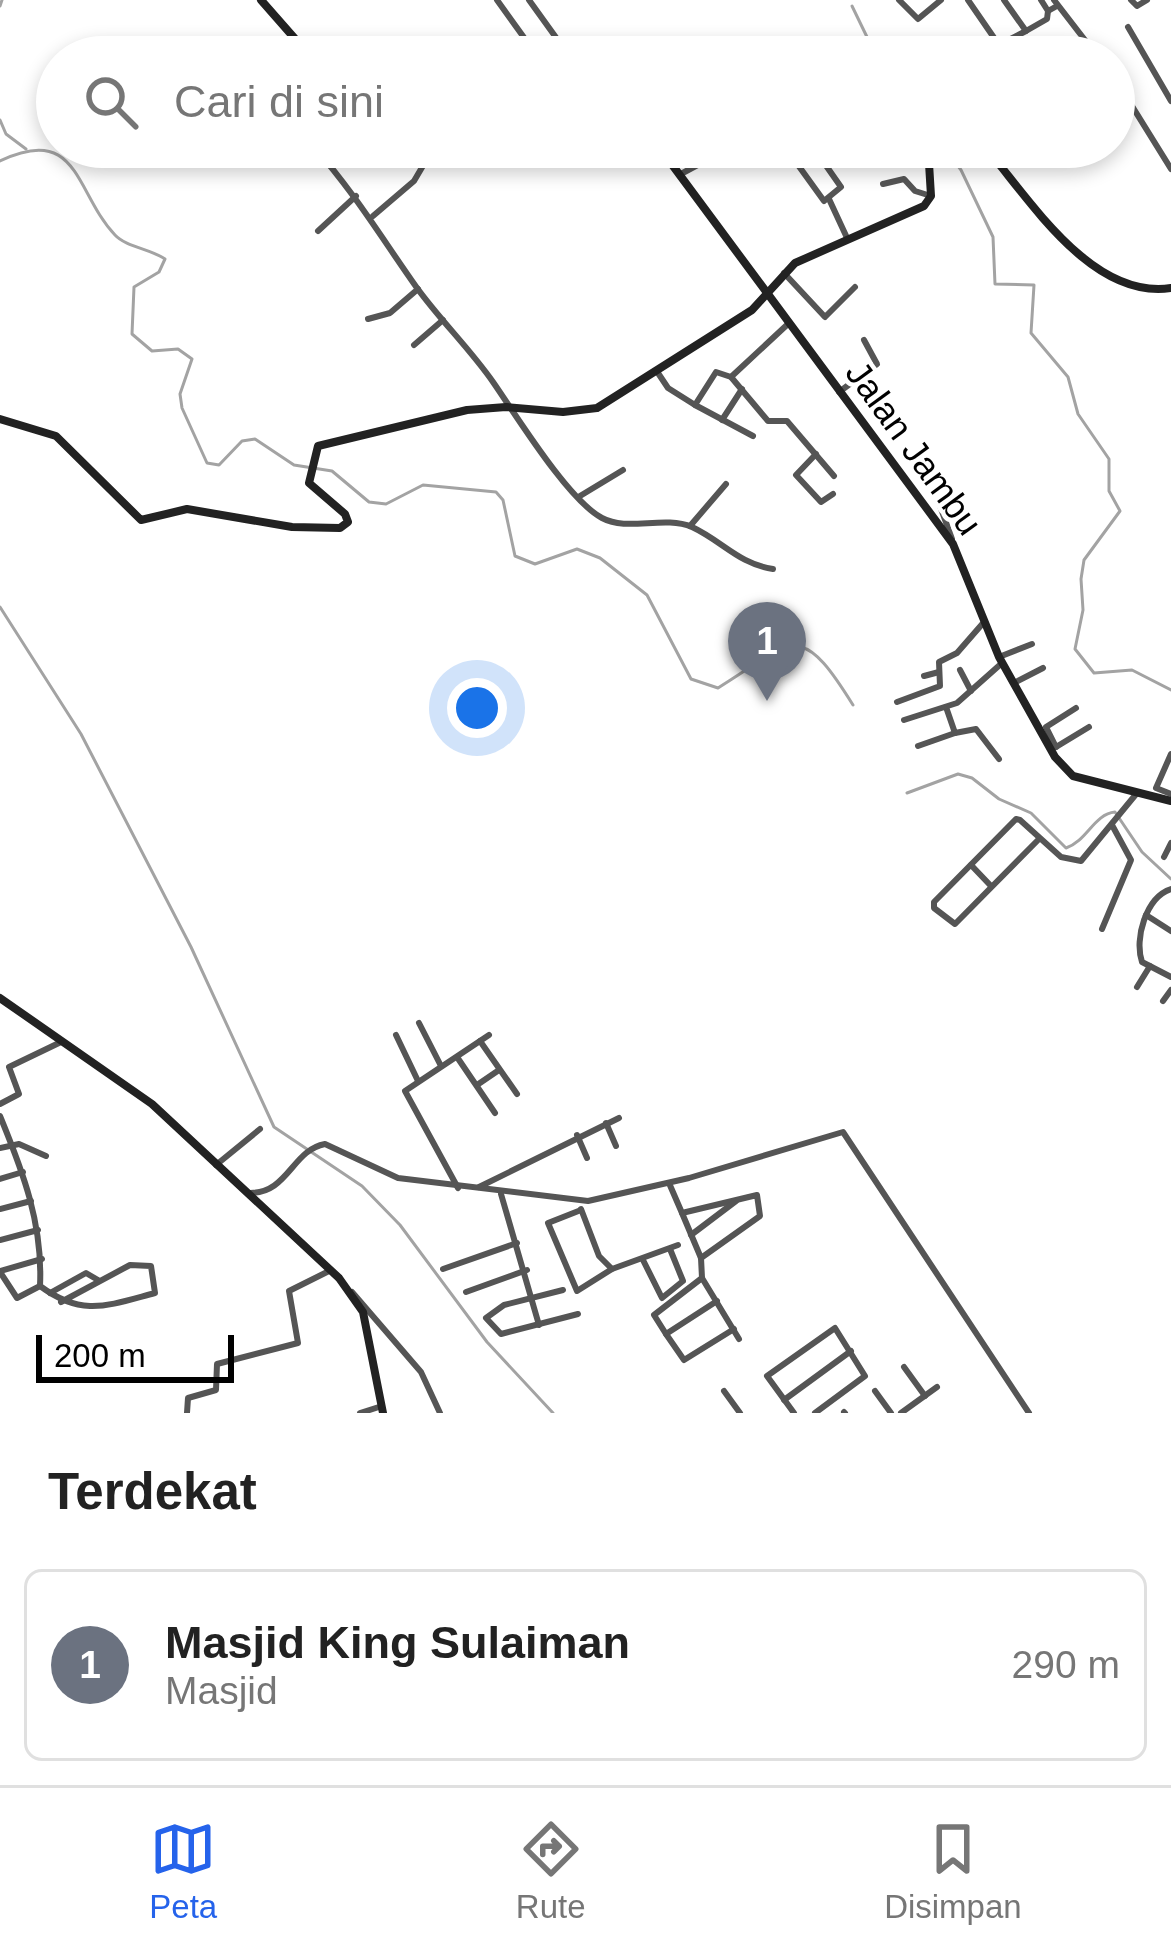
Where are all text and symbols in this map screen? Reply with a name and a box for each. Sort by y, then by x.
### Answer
search box [36,36,1135,168]
icon: search [78,69,144,135]
text: Cari di sini [174,76,384,127]
street label: Jalan Jambu [837,353,991,543]
pin: 1 [728,602,806,701]
your location [447,678,507,738]
scale bar [36,1329,234,1382]
text: 200 m [54,1337,146,1374]
text: Terdekat [48,1463,257,1520]
text: Masjid King Sulaiman [165,1617,630,1668]
text: 1 [79,1643,101,1686]
text: 290 m [1012,1643,1120,1686]
text: Masjid [165,1669,278,1712]
tab: Peta [149,1816,217,1926]
tab: Rute [516,1816,586,1926]
tab: Disimpan [884,1816,1022,1926]

